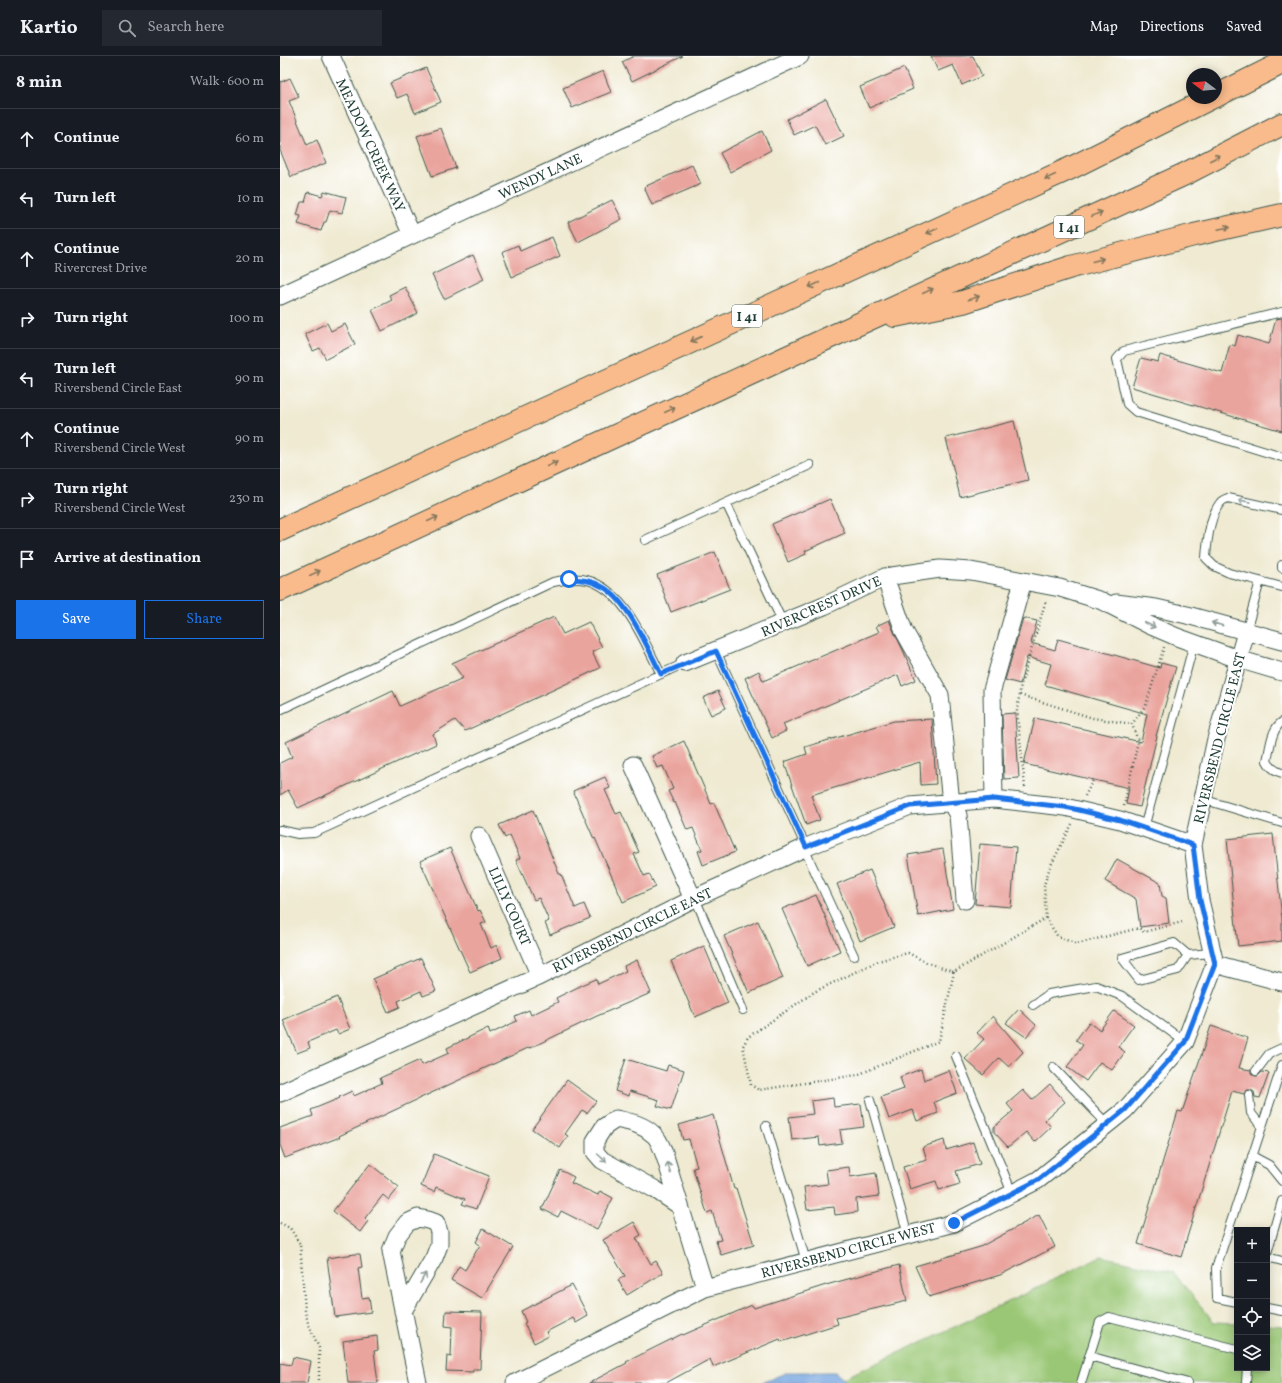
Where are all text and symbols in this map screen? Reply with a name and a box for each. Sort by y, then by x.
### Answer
search box [102,10,382,46]
text: Kartio [20,15,78,41]
icon: search [116,17,138,39]
text: Search here [148,17,224,38]
text: Map [1090,18,1118,37]
text: Directions [1140,18,1204,37]
text: Saved [1226,18,1262,37]
north arrow [1186,68,1222,104]
text: 8 min [16,71,62,94]
text: Walk · 600 m [190,73,264,91]
street label: MEADOW CREEK WAY [330,76,409,216]
icon: ahead [16,128,38,150]
text: Continue [54,128,119,149]
text: 60 m [236,130,264,148]
street label: WENDY LANE [496,150,586,205]
one-way arrow [1208,154,1220,162]
one-way arrow [1045,174,1057,181]
icon: left [16,188,38,210]
text: Turn left [54,188,116,209]
text: 10 m [237,190,264,208]
one-way arrow [1091,210,1103,217]
road number: I 41 [1054,216,1084,238]
one-way arrow [1218,223,1231,231]
one-way arrow [927,228,939,235]
text: Continue [54,239,119,260]
icon: ahead [16,248,38,270]
text: 20 m [235,250,264,268]
one-way arrow [1092,255,1105,263]
text: Rivercrest Drive [54,260,147,278]
one-way arrow [808,282,820,289]
one-way arrow [922,287,934,294]
one-way arrow [968,294,981,301]
road number: I 41 [732,305,762,327]
icon: right [16,308,38,330]
text: Turn right [54,308,128,329]
text: 100 m [229,310,264,328]
one-way arrow [690,336,702,343]
text: Turn left [54,359,116,380]
icon: left [16,368,38,390]
text: 90 m [235,370,264,388]
text: Riversbend Circle East [54,380,182,398]
one-way arrow [663,406,675,413]
text: Continue [54,419,119,440]
icon: ahead [16,428,38,450]
text: 90 m [235,430,264,448]
text: Riversbend Circle West [54,440,186,458]
one-way arrow [545,460,557,467]
text: Turn right [54,479,128,500]
icon: right [16,488,38,510]
text: 230 m [229,490,264,508]
one-way arrow [1238,496,1251,504]
text: Riversbend Circle West [54,500,186,518]
one-way arrow [427,515,439,522]
icon: arrive [16,548,38,570]
text: Arrive at destination [54,548,201,569]
one-way arrow [309,569,321,576]
route start [560,570,578,588]
street label: RIVERCREST DRIVE [758,572,885,642]
button: Save [16,600,136,639]
button: Share [144,600,264,639]
one-way arrow [1211,620,1224,627]
one-way arrow [1143,622,1155,629]
street label: RIVERSBEND CIRCLE EAST [1190,651,1251,826]
street label: LILLY COURT [483,864,534,949]
street label: RIVERSBEND CIRCLE EAST [550,884,716,978]
one-way arrow [596,1154,607,1163]
one-way arrow [664,1163,672,1175]
route end [945,1214,963,1232]
street label: RIVERSBEND CIRCLE WEST [759,1219,938,1284]
map controls [1234,1227,1270,1371]
button: + [1234,1227,1270,1263]
button: − [1234,1263,1270,1299]
one-way arrow [419,1272,427,1284]
button: locate [1234,1299,1270,1335]
button: layers [1234,1335,1270,1371]

